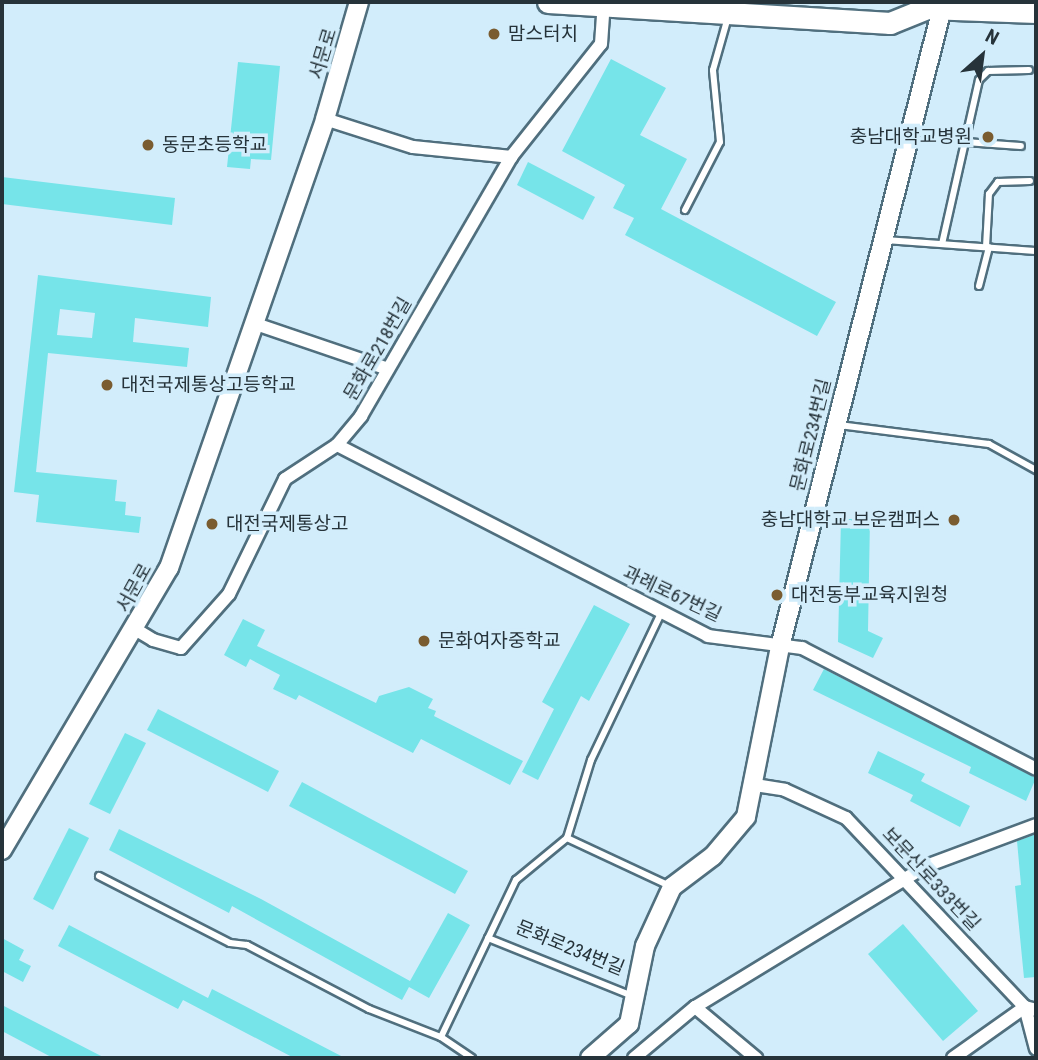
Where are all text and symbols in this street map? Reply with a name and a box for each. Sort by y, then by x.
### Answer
north arrow [947,21,1017,91]
place label: 맘스터치 [508,23,578,45]
text: N [982,24,1003,50]
street label: 서문로 [304,26,342,82]
marker: 맘스터치 [486,26,502,42]
place label: 충남대학교병원 [850,126,972,148]
marker: 충남대학교병원 [978,127,998,147]
place label: 동문초등학교 [162,134,267,156]
marker: 동문초등학교 [140,137,156,153]
street label: 문화로218번길 [339,293,417,405]
place label: 대전국제통상고등학교 [121,374,296,396]
street label: 문화로234번길 [786,376,836,494]
marker: 대전국제통상고등학교 [99,377,115,393]
place label: 충남대학교 보운캠퍼스 [761,509,940,531]
marker: 충남대학교 보운캠퍼스 [946,512,962,528]
place label: 대전국제통상고 [226,513,348,535]
marker: 대전국제통상고 [204,516,220,532]
street label: 서문로 [111,560,157,616]
street label: 과례로67번길 [619,561,725,627]
place label: 대전동부교육지원청 [791,584,948,606]
marker: 대전동부교육지원청 [769,587,785,603]
place label: 문화여자중학교 [438,630,560,652]
marker: 문화여자중학교 [416,633,432,649]
street label: 보문산로333번길 [877,823,985,935]
street label: 문화로234번길 [512,916,628,980]

